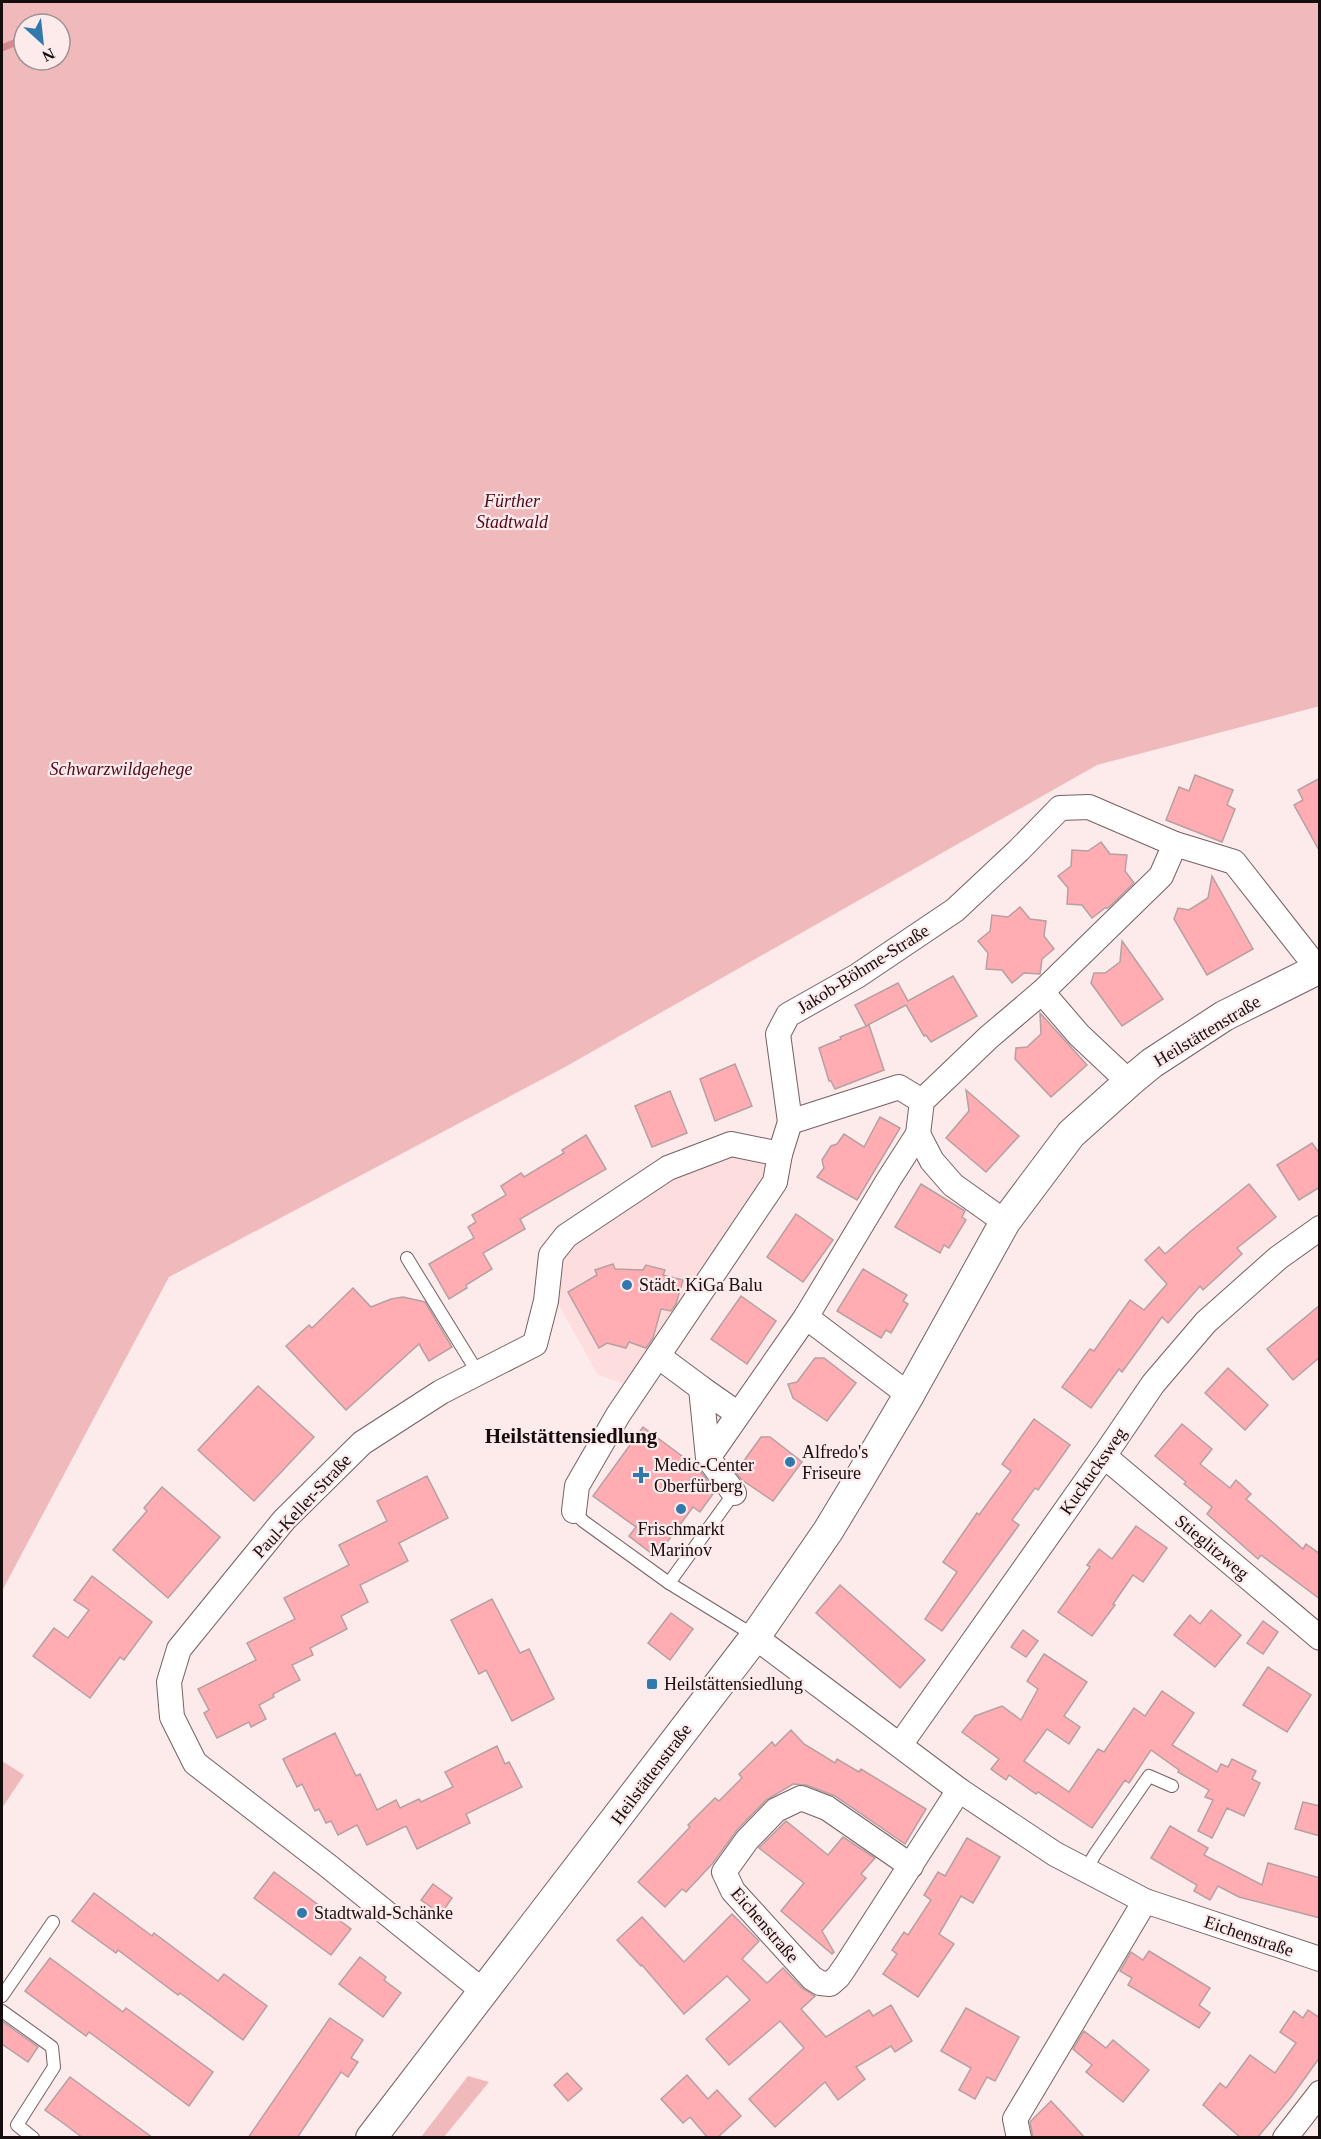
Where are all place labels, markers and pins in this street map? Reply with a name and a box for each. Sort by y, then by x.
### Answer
place label: Städt. KiGa Balu [639,1275,763,1295]
marker: Städt. KiGa Balu [620,1278,634,1292]
place label: Alfredo's Friseure [802,1442,868,1483]
place label: Medic-Center Oberfürberg [654,1455,754,1496]
marker: Alfredo's Friseure [783,1455,797,1469]
marker: Medic-Center Oberfürberg [632,1466,650,1484]
marker: Frischmarkt Marinov [674,1502,688,1516]
place label: Frischmarkt Marinov [638,1519,725,1560]
place label: Heilstättensiedlung [664,1674,803,1694]
marker: Heilstättensiedlung [645,1677,659,1691]
place label: Stadtwald-Schänke [314,1903,453,1923]
marker: Stadtwald-Schänke [295,1906,309,1920]

